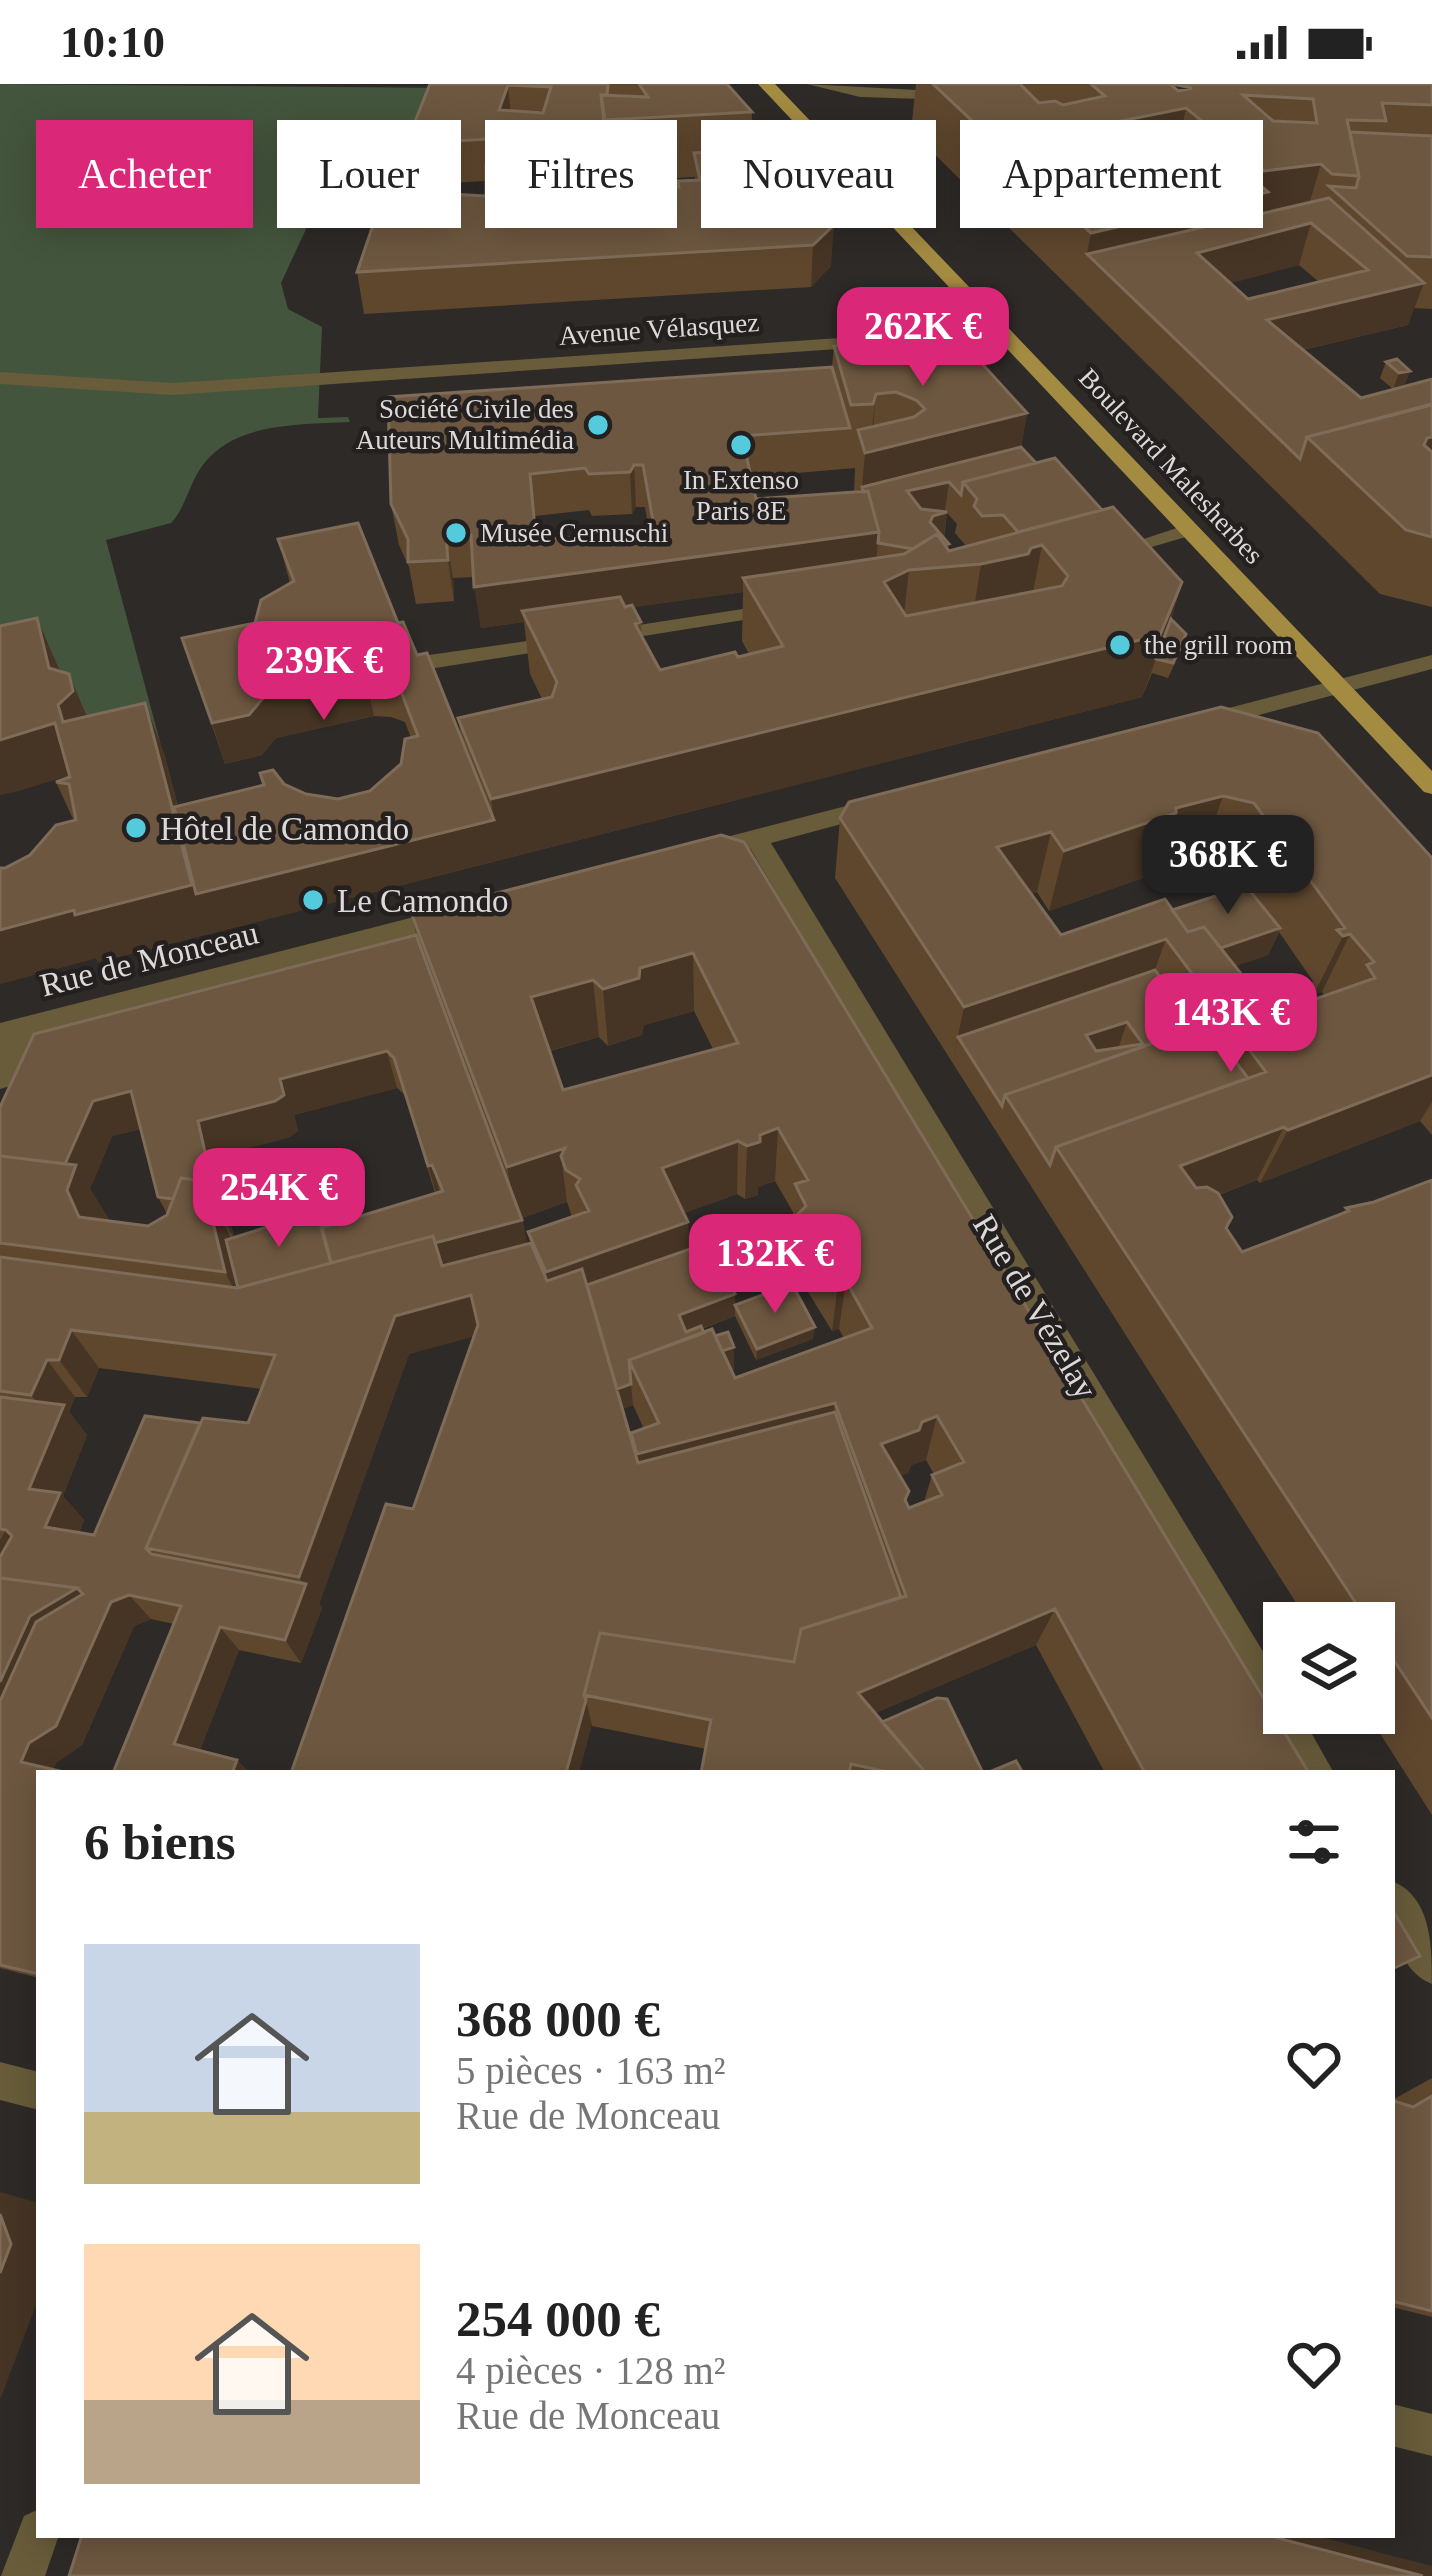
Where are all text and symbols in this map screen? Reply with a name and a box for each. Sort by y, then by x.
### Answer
text: 10:10 [60,17,165,67]
chip: Acheter [36,120,253,228]
chip: Louer [277,120,461,228]
chip: Filtres [485,120,677,228]
chip: Nouveau [701,120,936,228]
chip: Appartement [960,120,1263,228]
pin: 262K € [825,287,1021,389]
text: 262K € [864,304,982,347]
street label: Avenue Vélasquez [558,307,760,351]
street label: Boulevard Malesherbes [1073,362,1269,570]
place label: Société Civile des Auteurs Multimédia [356,394,574,455]
marker: Société Civile des Auteurs Multimédia [585,412,611,438]
marker: In Extenso Paris 8E [728,432,754,458]
place label: In Extenso Paris 8E [683,465,799,526]
place label: Musée Cernuschi [480,518,668,548]
marker: Musée Cernuschi [443,520,469,546]
pin: 239K € [226,621,422,723]
place label: the grill room [1144,630,1292,660]
marker: the grill room [1107,632,1133,658]
text: 239K € [265,638,383,681]
place label: Hôtel de Camondo [160,811,409,847]
marker: Hôtel de Camondo [123,815,149,841]
pin: 368K € [1130,815,1326,917]
text: 368K € [1169,832,1287,875]
place label: Le Camondo [337,883,508,919]
marker: Le Camondo [300,887,326,913]
street label: Rue de Monceau [36,914,262,1003]
pin: 143K € [1133,973,1329,1075]
text: 143K € [1172,990,1290,1033]
pin: 254K € [181,1148,377,1250]
text: 254K € [220,1165,338,1208]
street label: Rue de Vézelay [966,1208,1104,1405]
pin: 132K € [677,1214,873,1316]
text: 132K € [716,1231,834,1274]
map controls [1263,1602,1395,1734]
button: layers [1263,1602,1395,1734]
icon: filters [1281,1809,1347,1875]
text: 6 biens [84,1814,236,1870]
text: 368 000 € [456,1991,660,2047]
icon: home [180,1992,324,2136]
icon: heart [1281,2031,1347,2097]
text: 5 pièces · 163 m² [456,2049,725,2092]
text: Rue de Monceau [456,2094,720,2137]
text: 254 000 € [456,2291,660,2347]
icon: home [180,2292,324,2436]
icon: heart [1281,2331,1347,2397]
text: 4 pièces · 128 m² [456,2349,725,2392]
text: Rue de Monceau [456,2394,720,2437]

